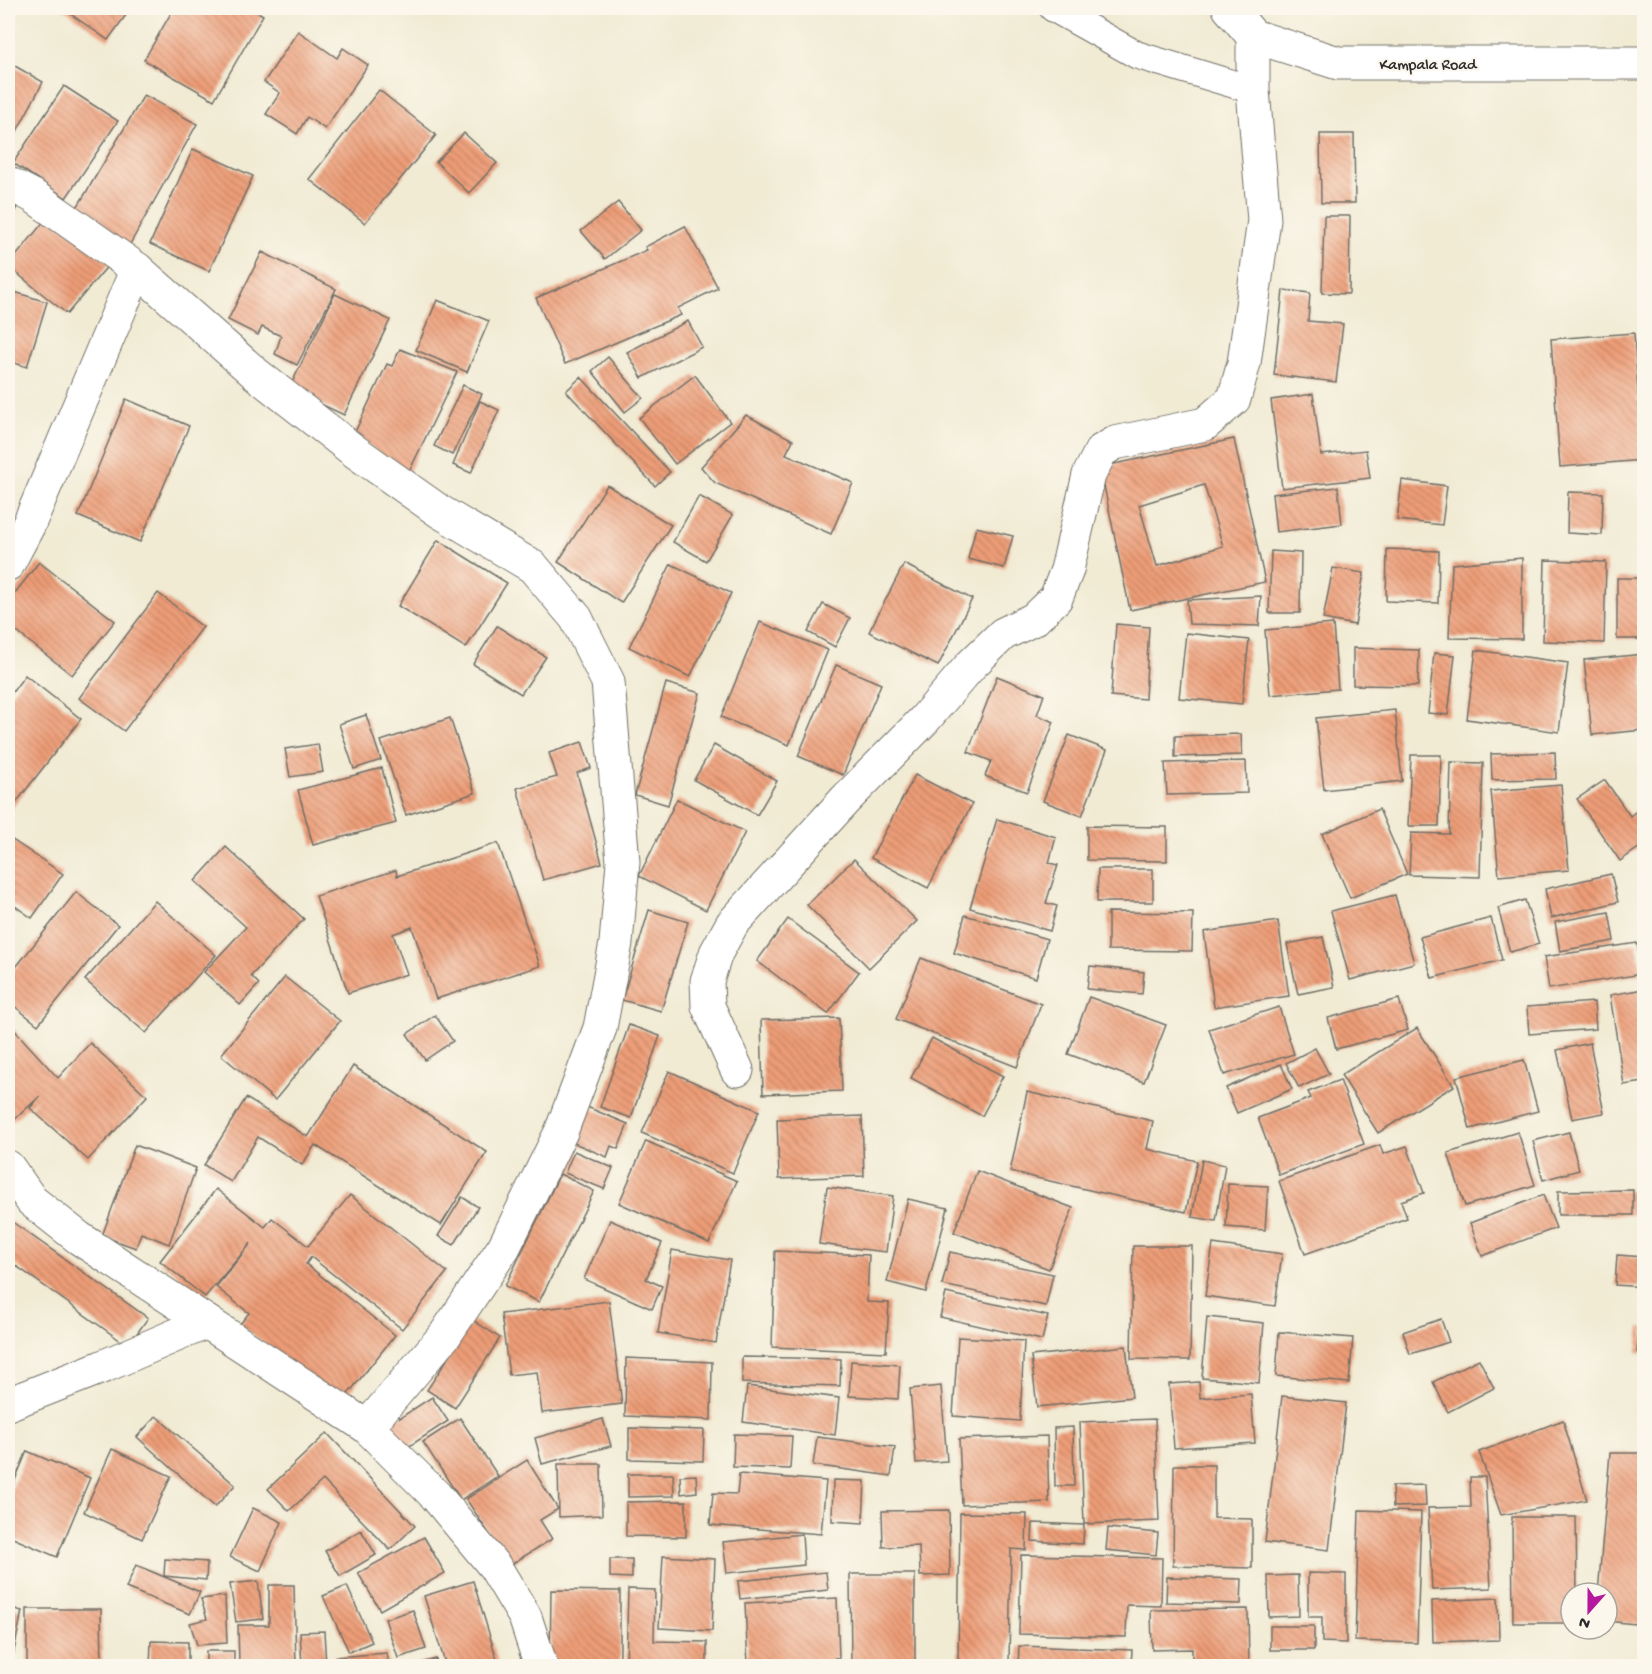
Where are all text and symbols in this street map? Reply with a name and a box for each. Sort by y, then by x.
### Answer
street label: Kampala Road [1380,57,1478,76]
north arrow [1559,1581,1619,1641]
text: N [1576,1611,1593,1632]

